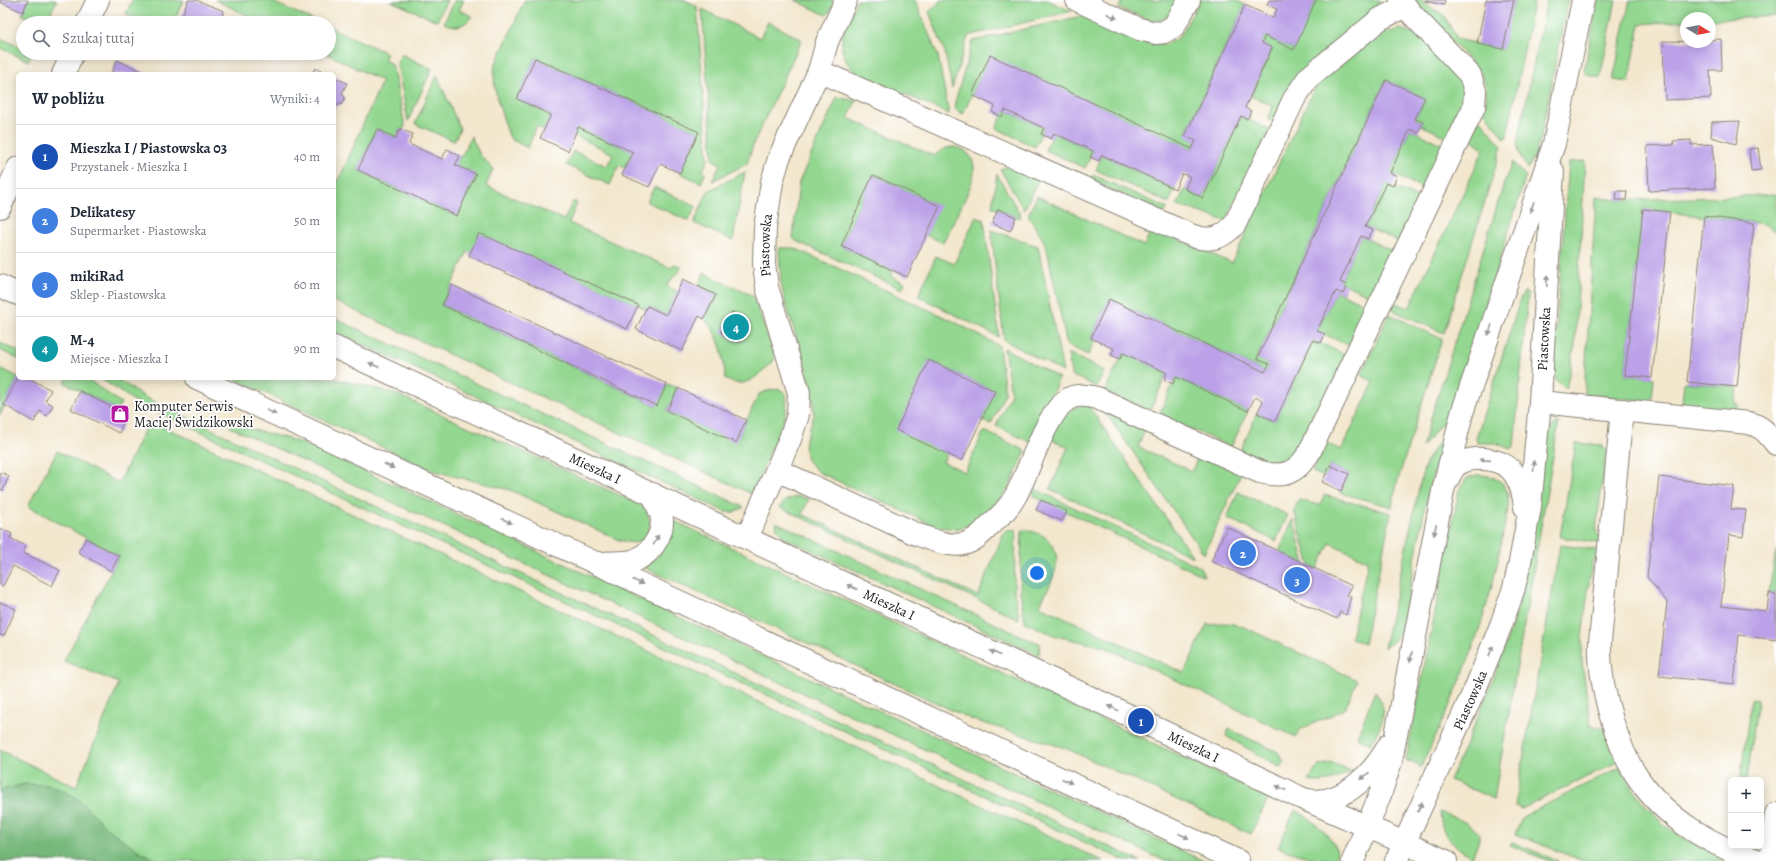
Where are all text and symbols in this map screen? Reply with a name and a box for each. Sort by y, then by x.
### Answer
north arrow [1680,12,1716,48]
one-way arrow [1106,13,1118,19]
search box [16,16,336,60]
icon: search [30,27,52,49]
text: Szukaj tutaj [62,28,135,48]
text: W pobliżu [32,87,104,110]
text: Wyniki: 4 [270,90,320,107]
text: Mieszka I / Piastowska 03 [70,138,227,158]
text: 1 [43,148,47,165]
text: 40 m [294,148,320,165]
text: Przystanek · Mieszka I [70,158,188,175]
text: Delikatesy [70,202,135,222]
one-way arrow [1529,202,1535,214]
text: 2 [42,212,48,229]
text: 50 m [294,212,320,229]
street label: Piastowska [754,212,777,278]
text: Supermarket · Piastowska [70,222,207,239]
text: mikiRad [70,266,124,286]
one-way arrow [1543,275,1550,287]
text: 3 [42,276,48,293]
text: 60 m [294,276,320,293]
text: Sklep · Piastowska [70,286,166,303]
street label: Piastowska [1532,306,1555,371]
pin: 4 [723,312,749,342]
one-way arrow [1487,325,1493,337]
text: M-4 [70,330,95,350]
text: 4 [42,340,48,357]
text: 90 m [294,340,320,357]
text: Miejsce · Mieszka I [70,350,169,367]
one-way arrow [368,362,379,368]
place label: Komputer Serwis Maciej Świdzikowski [134,397,253,432]
shop icon: Komputer Serwis Maciej Świdzikowski [109,403,131,425]
one-way arrow [265,409,277,415]
street label: Mieszka I [566,448,624,488]
one-way arrow [1479,456,1491,463]
one-way arrow [1531,460,1538,472]
one-way arrow [383,463,395,469]
one-way arrow [501,518,513,524]
one-way arrow [1432,523,1438,536]
one-way arrow [652,534,659,546]
pin: 2 [1230,538,1256,568]
your location [1027,563,1047,583]
pin: 3 [1284,565,1310,595]
one-way arrow [632,579,643,585]
one-way arrow [846,584,858,590]
street label: Mieszka I [860,584,918,625]
one-way arrow [1489,644,1495,656]
one-way arrow [990,650,1001,656]
one-way arrow [1407,651,1413,663]
street label: Piastowska [1448,667,1491,733]
one-way arrow [1108,705,1119,711]
pin: 1 [1128,706,1154,736]
street label: Mieszka I [1165,726,1223,767]
one-way arrow [1360,772,1371,781]
map controls [1728,777,1764,849]
button: + [1728,777,1764,813]
one-way arrow [1061,778,1072,784]
one-way arrow [1276,785,1287,791]
one-way arrow [1417,801,1423,813]
button: − [1728,813,1764,849]
one-way arrow [1179,833,1190,839]

